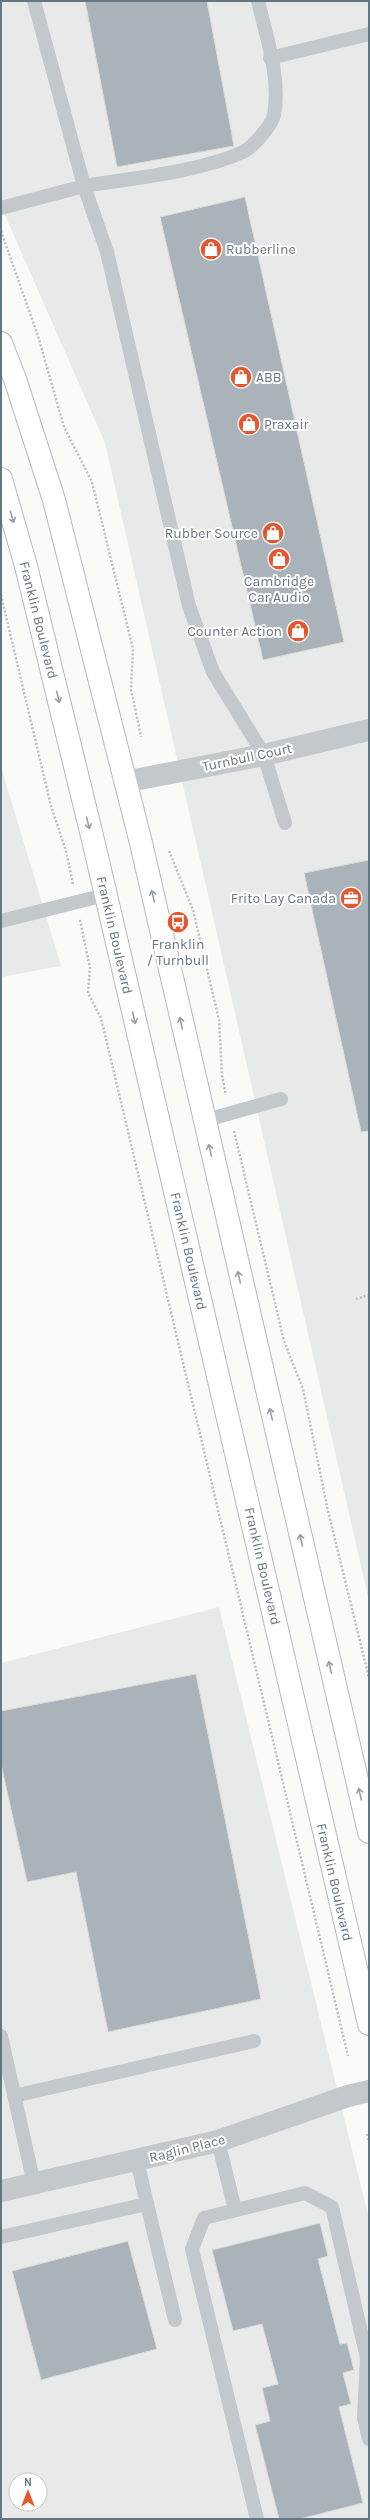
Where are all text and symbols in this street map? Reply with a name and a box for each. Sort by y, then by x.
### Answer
shop icon: Rubberline [198,236,224,262]
place label: Rubberline [226,241,296,258]
shop icon: ABB [228,364,254,390]
place label: ABB [256,369,281,386]
shop icon: Praxair [236,411,262,437]
place label: Praxair [264,416,310,433]
one-way arrow [9,510,16,523]
shop icon: Rubber Source [260,520,286,546]
place label: Rubber Source [165,525,258,542]
shop icon: Cambridge Car Audio [266,546,292,572]
street label: Franklin Boulevard [16,560,61,681]
place label: Cambridge Car Audio [244,573,314,606]
shop icon: Counter Action [285,618,311,644]
place label: Counter Action [187,623,282,640]
one-way arrow [54,690,62,703]
street label: Turnbull Court [201,740,293,775]
one-way arrow [85,816,93,829]
street label: Franklin Boulevard [93,875,136,996]
office icon: Frito Lay Canada [338,885,364,911]
one-way arrow [148,890,156,903]
place label: Frito Lay Canada [231,890,336,907]
bus stop icon: Franklin / Turnbull [165,909,191,935]
place label: Franklin / Turnbull [147,936,209,969]
one-way arrow [131,1011,139,1024]
one-way arrow [177,1017,185,1030]
one-way arrow [205,1144,213,1157]
street label: Franklin Boulevard [167,1191,210,1312]
one-way arrow [235,1271,242,1284]
one-way arrow [267,1408,274,1421]
street label: Franklin Boulevard [241,1506,284,1627]
one-way arrow [296,1534,304,1547]
one-way arrow [326,1661,334,1674]
one-way arrow [356,1787,363,1800]
street label: Franklin Boulevard [313,1822,356,1943]
street label: Raglin Place [147,2131,227,2166]
north arrow [8,2472,48,2512]
text: N [24,2476,32,2489]

